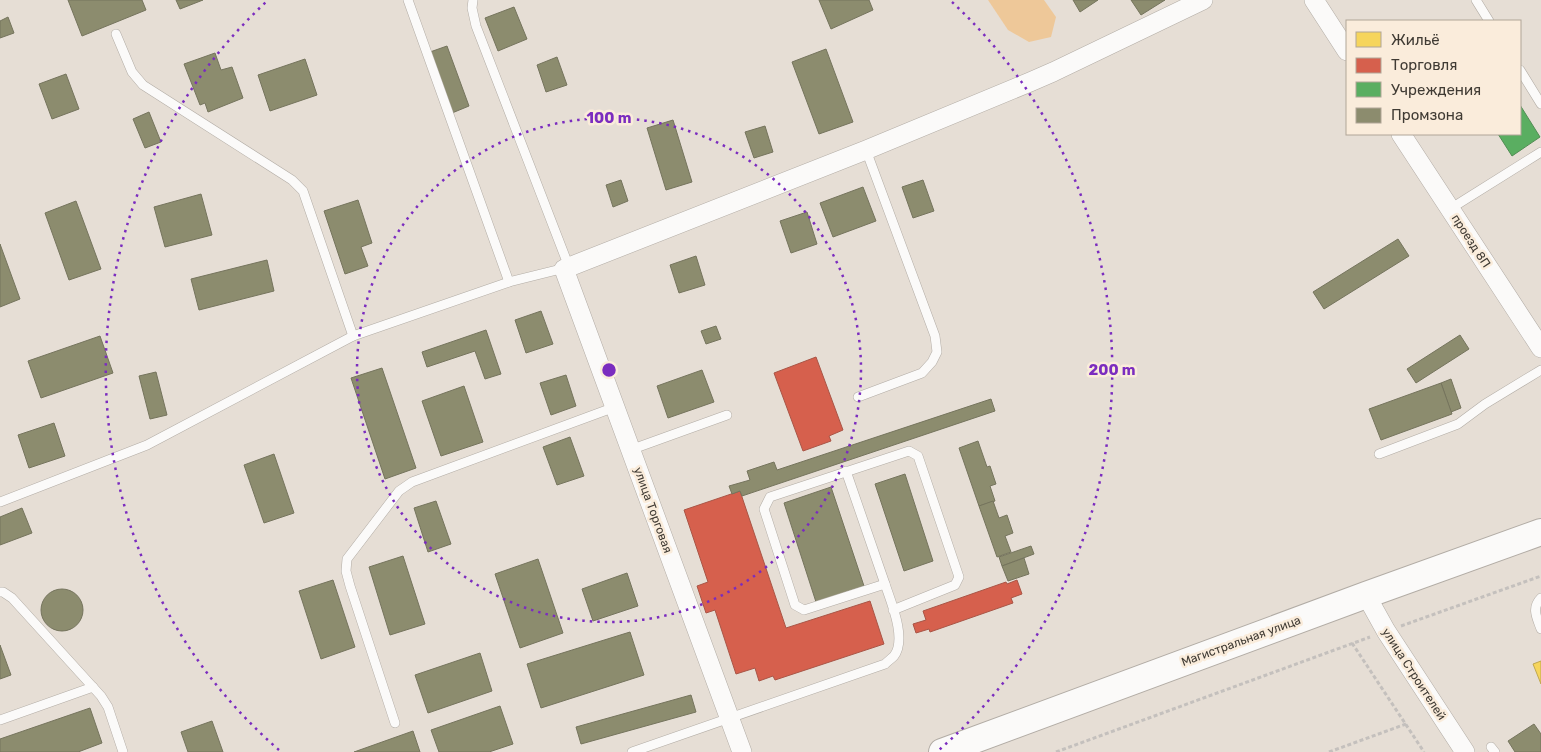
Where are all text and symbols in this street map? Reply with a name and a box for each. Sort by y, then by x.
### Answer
legend [1346,20,1521,135]
text: Жильё [1391,31,1440,49]
text: Торговля [1391,56,1457,74]
text: Учреждения [1391,81,1481,99]
text: Промзона [1391,106,1463,124]
text: 100 m [587,109,631,127]
street label: проезд 8П [1449,212,1493,270]
centre of rings [600,361,618,379]
text: 200 m [1088,361,1136,379]
street label: улица Торговая [631,465,675,555]
street label: Магистральная улица [1179,613,1303,669]
street label: улица Строителей [1379,625,1449,723]

